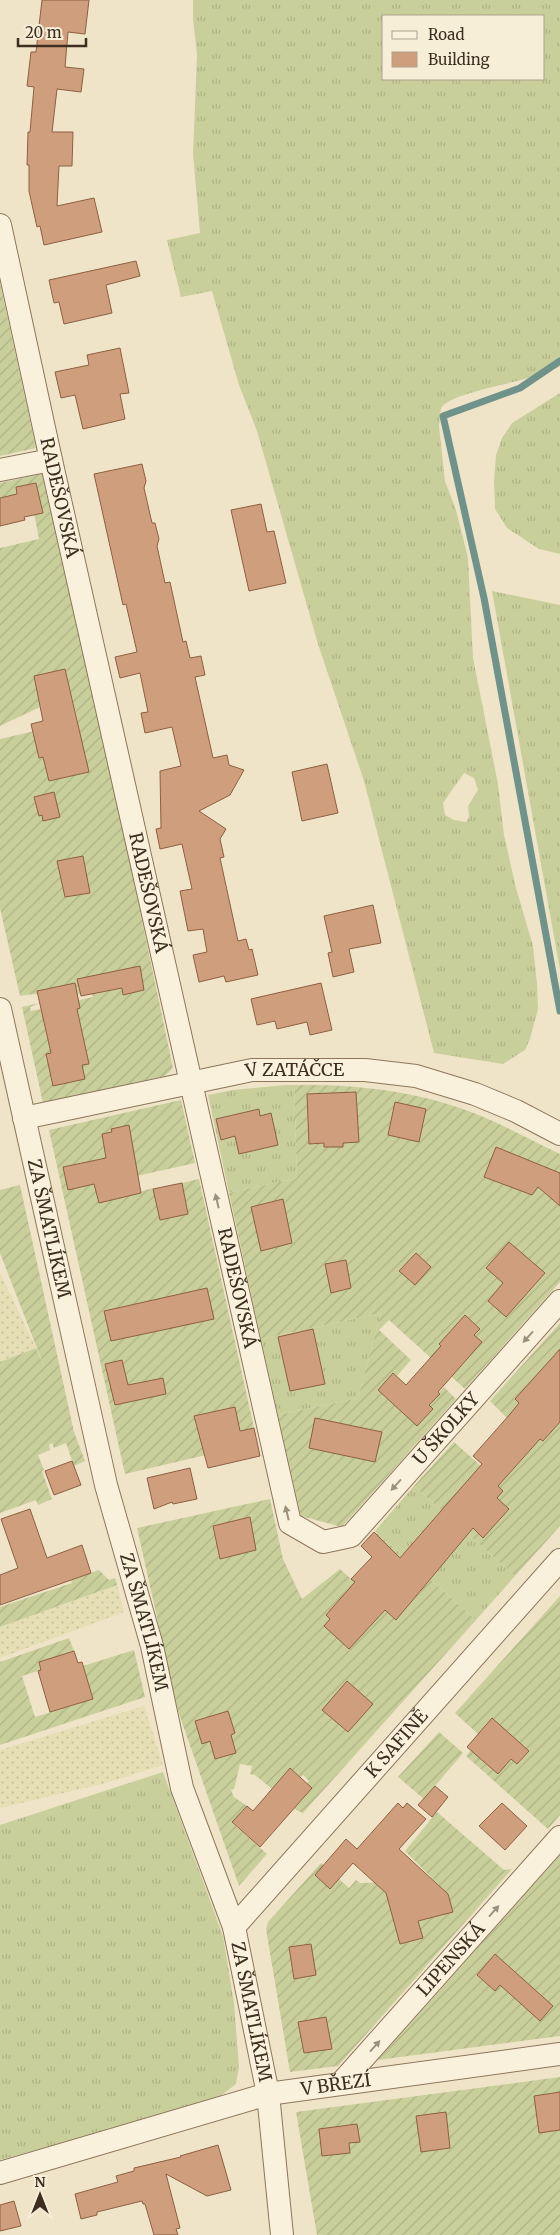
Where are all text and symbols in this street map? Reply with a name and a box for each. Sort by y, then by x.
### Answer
scale bar [18,15,85,47]
legend [382,15,545,80]
text: 20 m [25,23,62,42]
text: Road [428,25,464,44]
text: Building [428,50,490,69]
street label: RADEŠOVSKÁ [35,435,85,560]
street label: RADEŠOVSKÁ [124,830,174,955]
street label: V ZATÁČCE [242,1057,345,1082]
street label: ZA ŠMATLÍKEM [23,1156,76,1301]
one-way arrow [213,1193,221,1208]
street label: RADEŠOVSKÁ [213,1225,262,1350]
one-way arrow [522,1331,533,1344]
street label: U ŠKOLKY [408,1387,484,1470]
one-way arrow [390,1478,402,1490]
one-way arrow [283,1505,291,1520]
street label: ZA ŠMATLÍKEM [115,1550,173,1694]
street label: K SAFINĚ [360,1704,433,1782]
one-way arrow [488,1906,500,1918]
street label: LIPENSKÁ [412,1917,490,2001]
street label: ZA ŠMATLÍKEM [226,1939,277,2084]
one-way arrow [369,2039,380,2052]
street label: V BŘEZÍ [298,2068,373,2101]
north arrow [15,2170,65,2220]
text: N [34,2173,46,2191]

